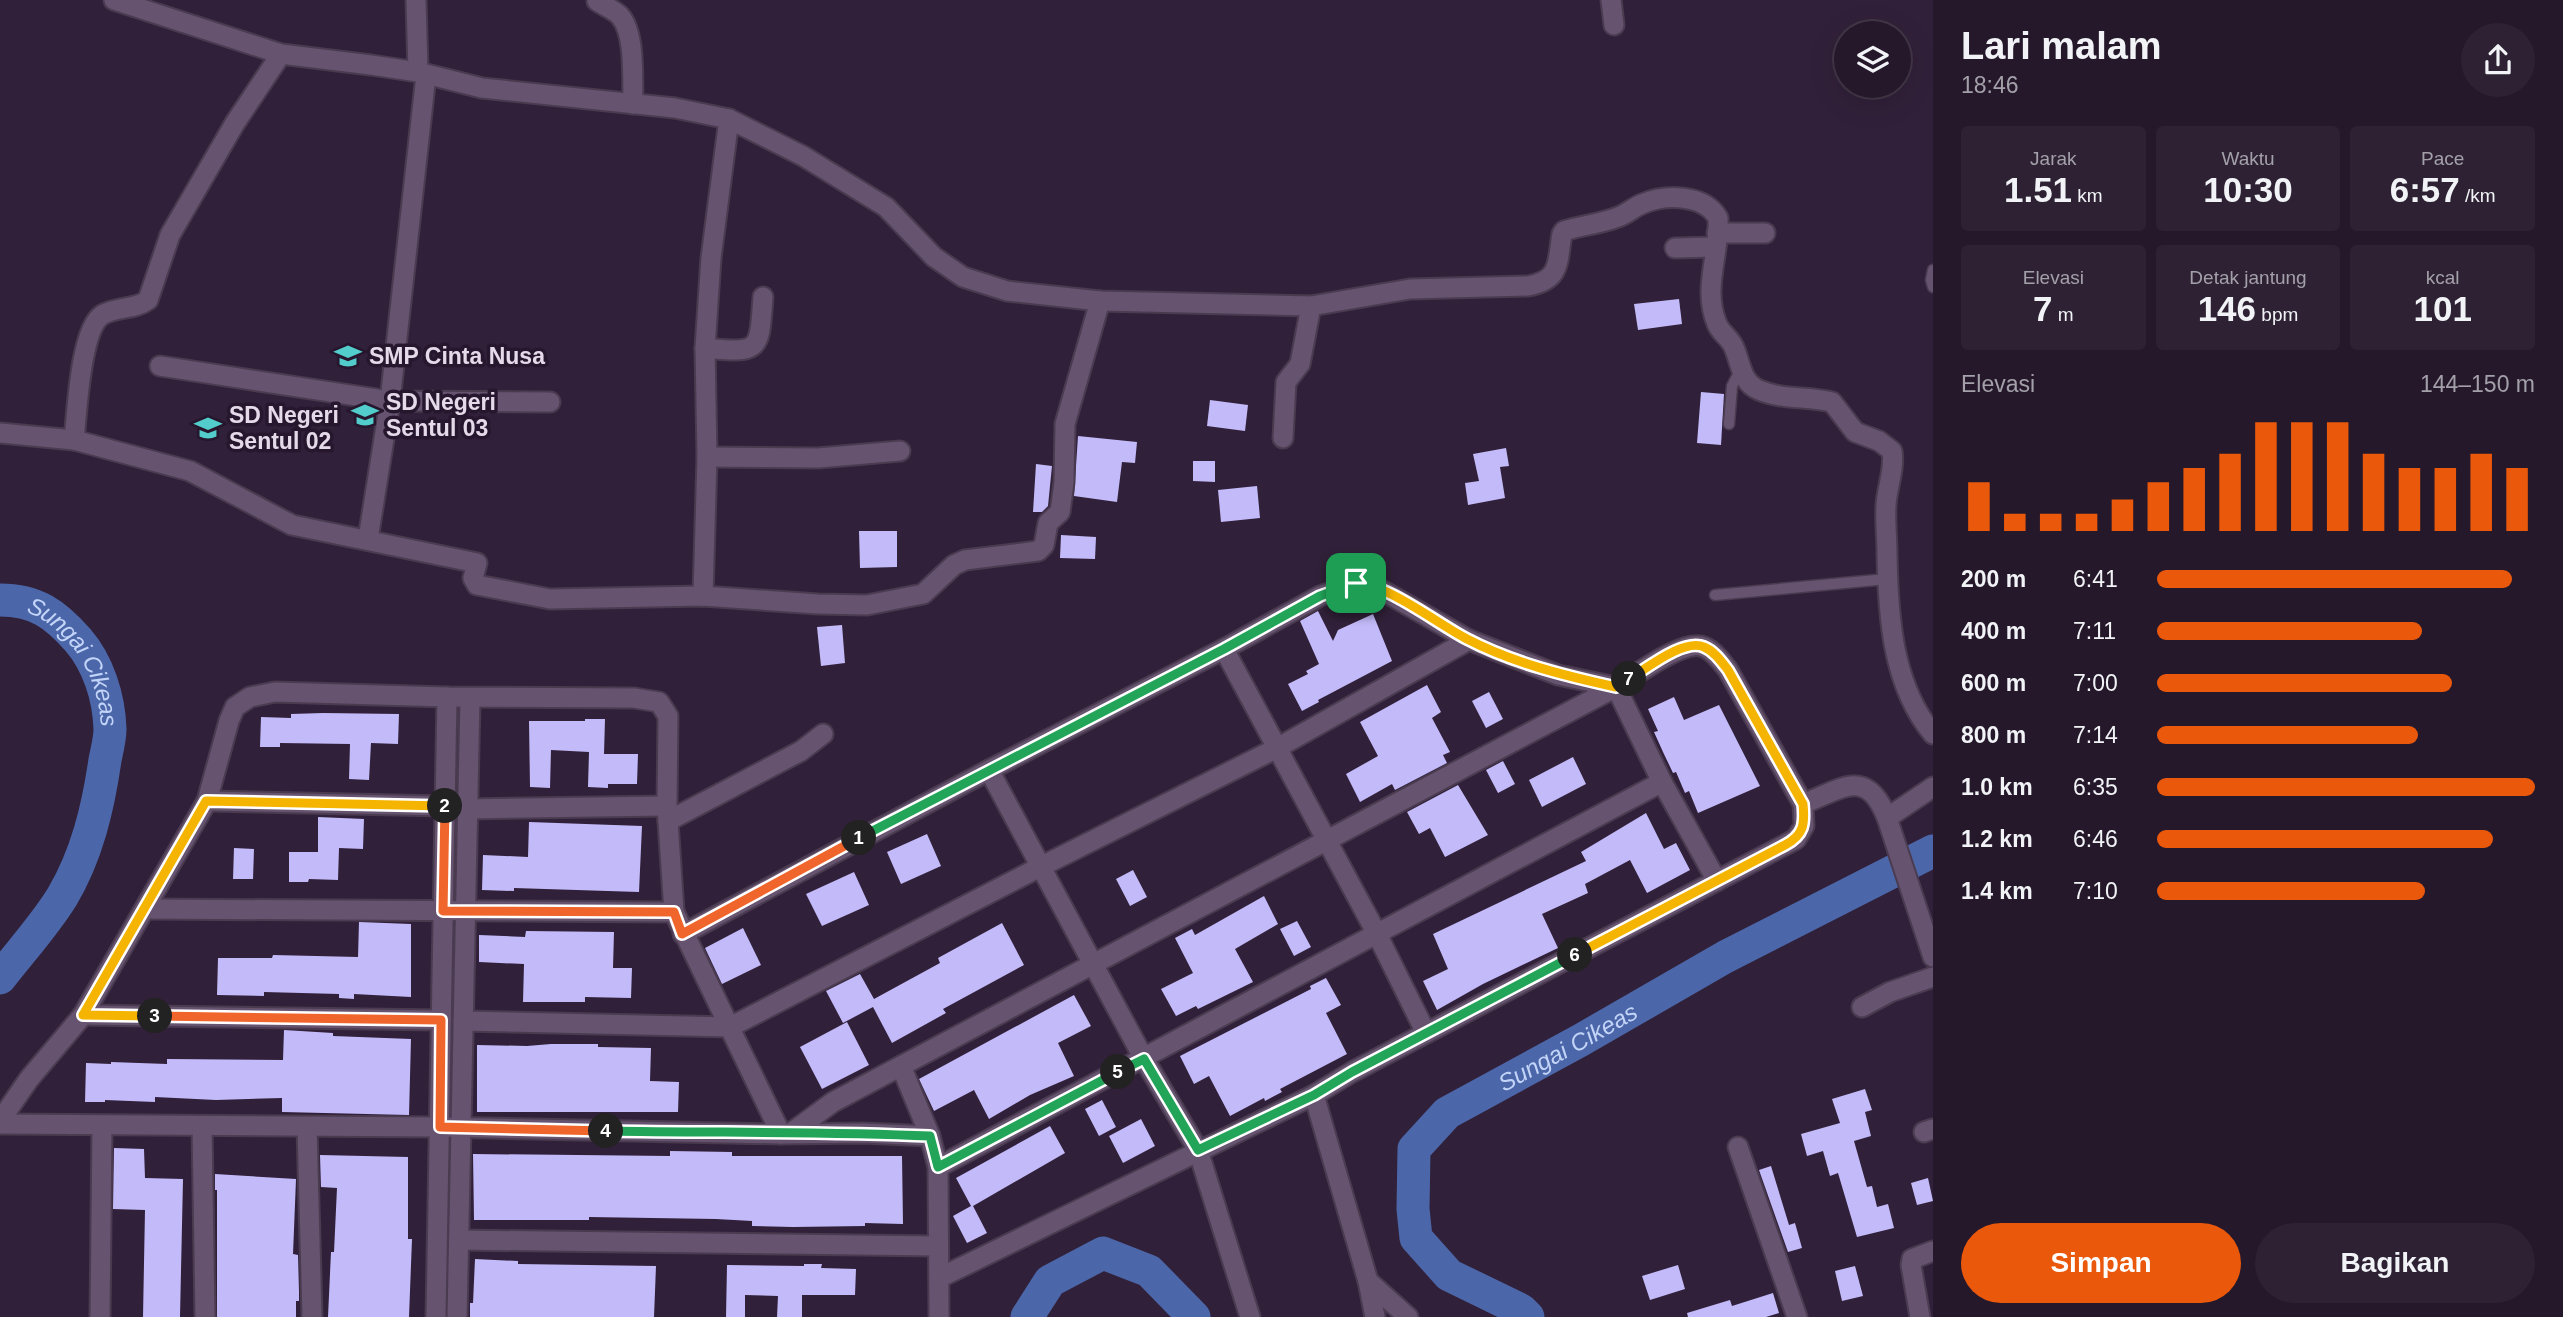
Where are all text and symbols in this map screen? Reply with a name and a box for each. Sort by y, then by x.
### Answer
map controls [1834,21,1911,98]
button: layers [1834,21,1911,98]
button: share [2461,23,2535,97]
text: Lari malam [1961,25,2162,67]
text: 18:46 [1961,72,2019,98]
text: Jarak [2030,148,2077,169]
text: Waktu [2221,148,2275,169]
text: Pace [2421,148,2464,169]
text: 1.51 [2004,170,2072,209]
text: 10:30 [2203,170,2293,209]
text: 6:57 [2390,170,2460,209]
text: km [2072,185,2103,206]
text: /km [2460,185,2496,206]
text: Elevasi [2023,267,2084,288]
text: Detak jantung [2189,267,2307,288]
text: kcal [2426,267,2460,288]
text: 7 [2033,289,2053,328]
text: 146 [2198,289,2256,328]
text: 101 [2413,289,2472,328]
text: m [2053,304,2074,325]
text: bpm [2256,304,2298,325]
school or university icon: SMP Cinta Nusa [333,341,363,371]
place label: SMP Cinta Nusa [369,343,545,369]
text: Elevasi [1961,371,2035,397]
text: 144–150 m [2420,371,2535,397]
place label: SD Negeri Sentul 03 [386,389,496,441]
school or university icon: SD Negeri Sentul 03 [350,400,380,430]
place label: SD Negeri Sentul 02 [229,402,339,454]
school or university icon: SD Negeri Sentul 02 [193,413,223,443]
pin [1326,553,1386,613]
icon: arrive [1337,564,1375,602]
text: 200 m [1961,566,2026,592]
text: 6:41 [2073,566,2118,592]
water label: Sungai Cikeas [24,591,123,727]
text: 400 m [1961,618,2026,644]
text: 7:11 [2073,618,2116,644]
pin: 7 [1612,662,1646,696]
text: 7 [1623,668,1634,689]
text: 600 m [1961,670,2026,696]
text: 7:00 [2073,670,2118,696]
text: 800 m [1961,722,2026,748]
text: 7:14 [2073,722,2118,748]
text: 1.0 km [1961,774,2033,800]
text: 6:35 [2073,774,2118,800]
pin: 2 [428,788,462,824]
text: 2 [439,795,450,816]
pin: 1 [842,820,876,856]
text: 1.2 km [1961,826,2033,852]
text: 6:46 [2073,826,2118,852]
text: 1 [853,827,864,848]
text: 1.4 km [1961,878,2033,904]
text: 7:10 [2073,878,2118,904]
pin: 6 [1558,937,1592,972]
text: 6 [1569,944,1580,965]
water label: Sungai Cikeas [1493,997,1642,1096]
pin: 3 [138,998,172,1034]
text: 3 [149,1005,160,1026]
pin: 5 [1100,1054,1136,1090]
text: 5 [1112,1061,1123,1082]
pin: 4 [588,1114,624,1148]
text: 4 [600,1120,611,1141]
button: Simpan [1961,1223,2241,1303]
button: Bagikan [2255,1223,2535,1303]

